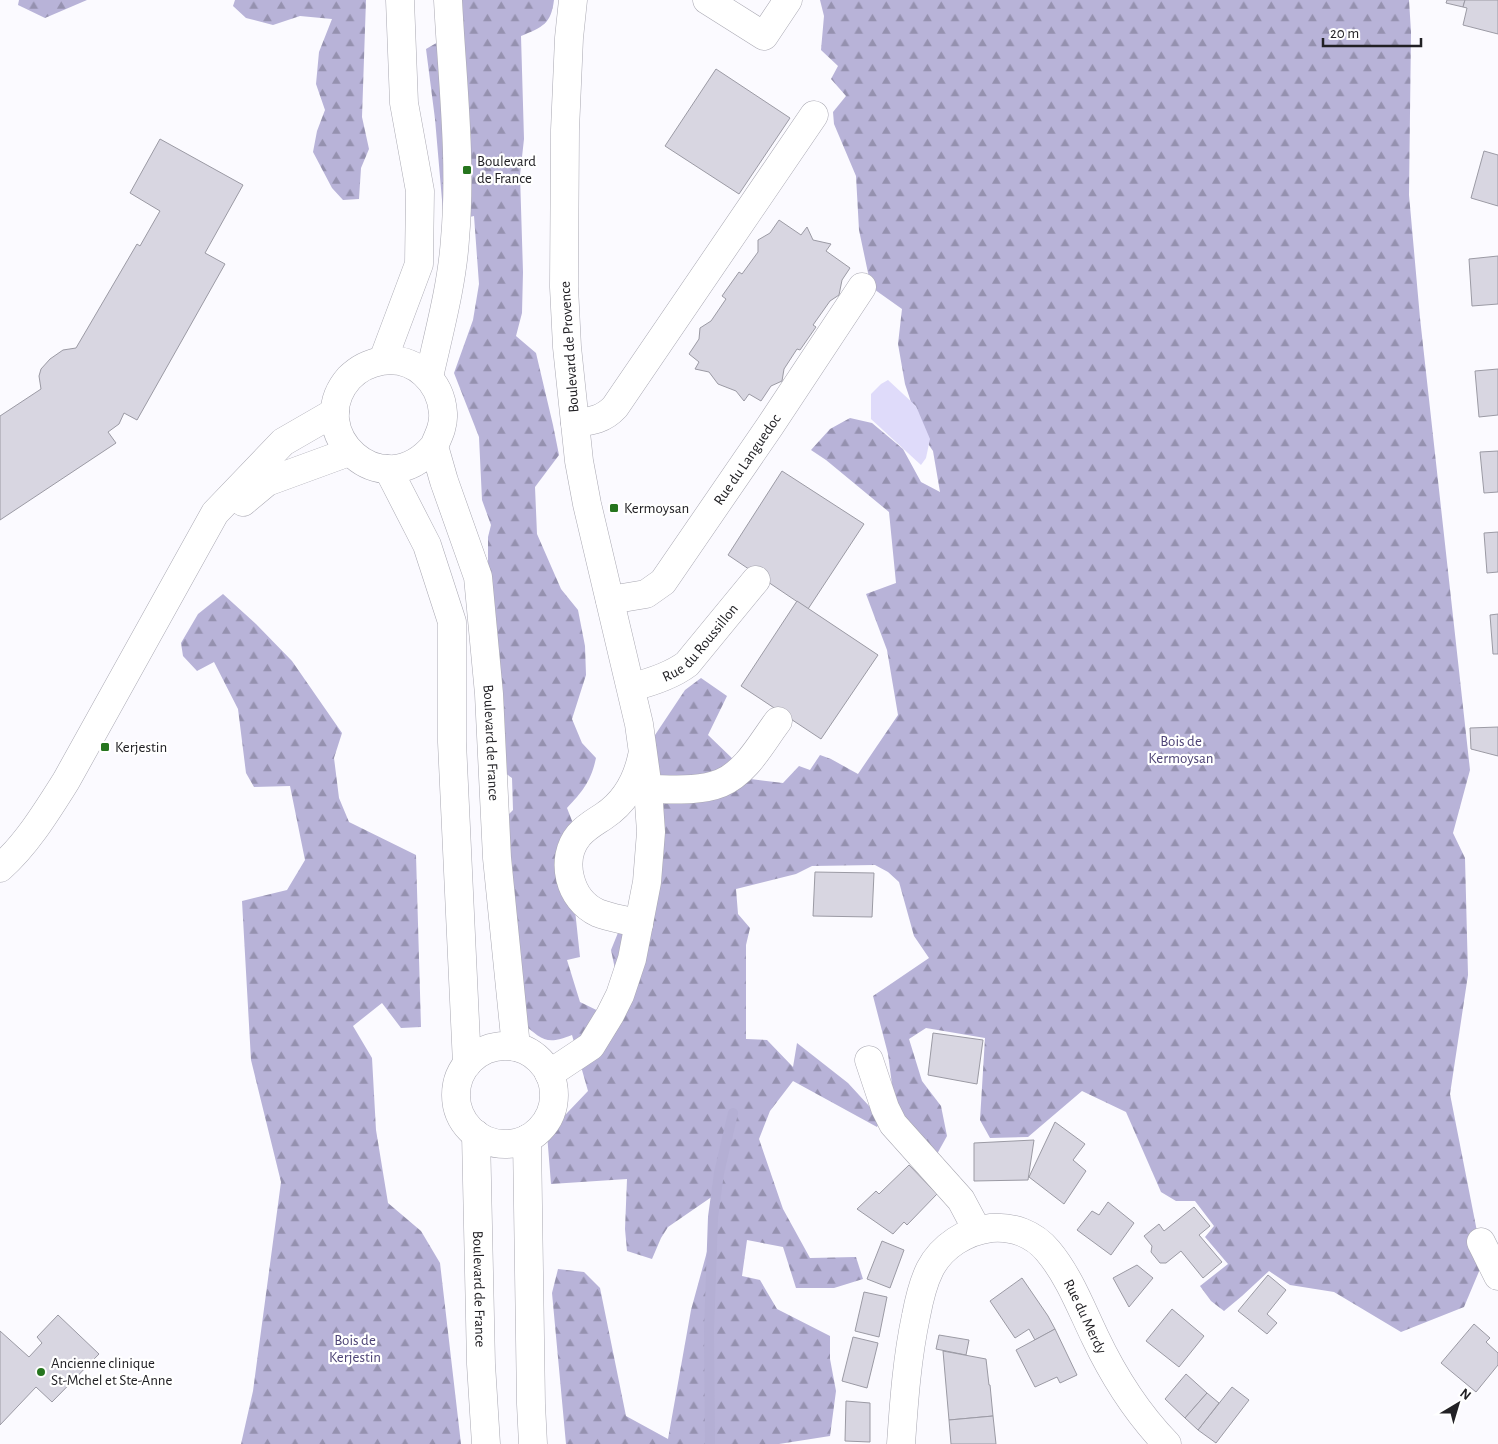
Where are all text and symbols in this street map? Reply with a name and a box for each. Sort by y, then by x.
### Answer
scale bar [1323,15,1420,47]
text: 20 m [1330,26,1359,41]
place label: Boulevard de France [477,154,536,186]
marker: Boulevard de France [461,164,473,176]
street label: Boulevard de Provence [557,281,582,413]
street label: Rue du Languedoc [711,411,784,508]
place label: Kermoysan [624,501,689,516]
marker: Kermoysan [608,502,620,514]
street label: Rue du Roussillon [660,601,741,685]
street label: Boulevard de France [480,684,501,801]
park label: Bois de Kermoysan [1148,734,1214,766]
place label: Kerjestin [115,740,167,755]
marker: Kerjestin [99,741,111,753]
street label: Boulevard de France [470,1230,488,1348]
street label: Rue du Merdy [1061,1277,1109,1357]
park label: Bois de Kerjestin [329,1333,381,1365]
place label: Ancienne clinique St-Mchel et Ste-Anne [51,1356,172,1388]
marker: Ancienne clinique St-Mchel et Ste-Anne [35,1366,47,1378]
north arrow [1433,1379,1483,1429]
text: N [1457,1386,1474,1403]

